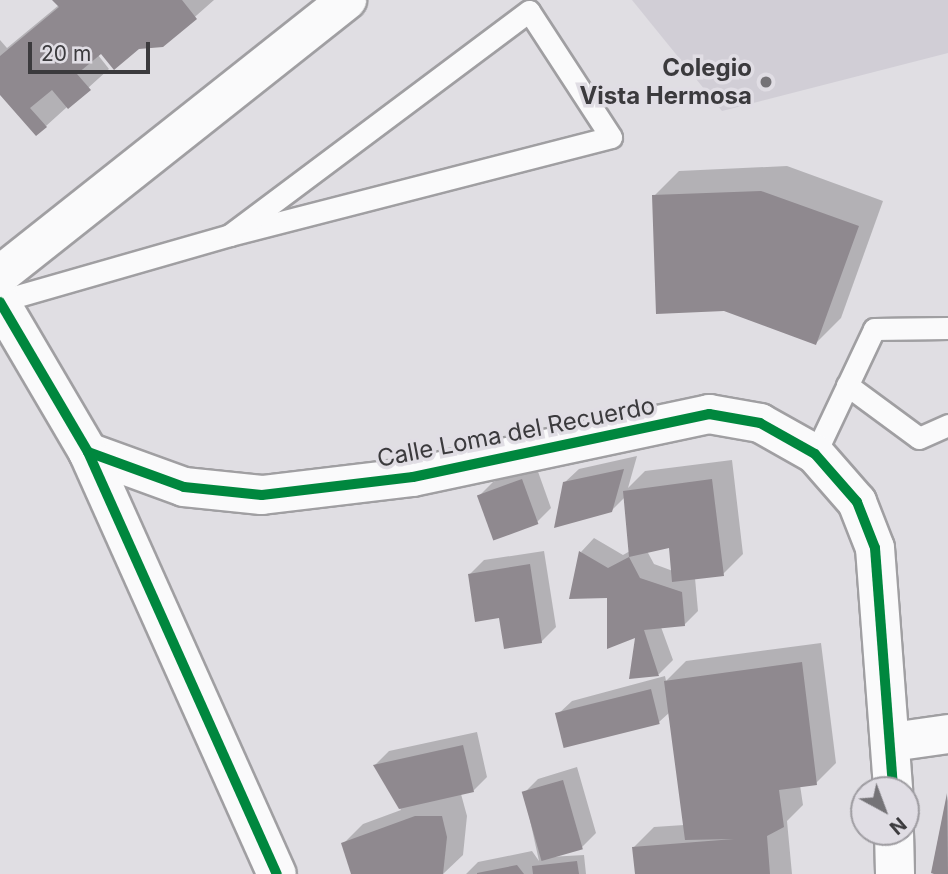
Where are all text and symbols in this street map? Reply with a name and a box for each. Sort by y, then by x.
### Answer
scale bar [32,28,154,72]
text: 20 m [41,41,91,66]
place label: Colegio Vista Hermosa [579,54,752,110]
marker: Colegio Vista Hermosa [758,74,774,90]
street label: Calle Loma del Recuerdo [375,391,657,473]
north arrow [850,776,920,846]
text: N [885,812,911,839]

